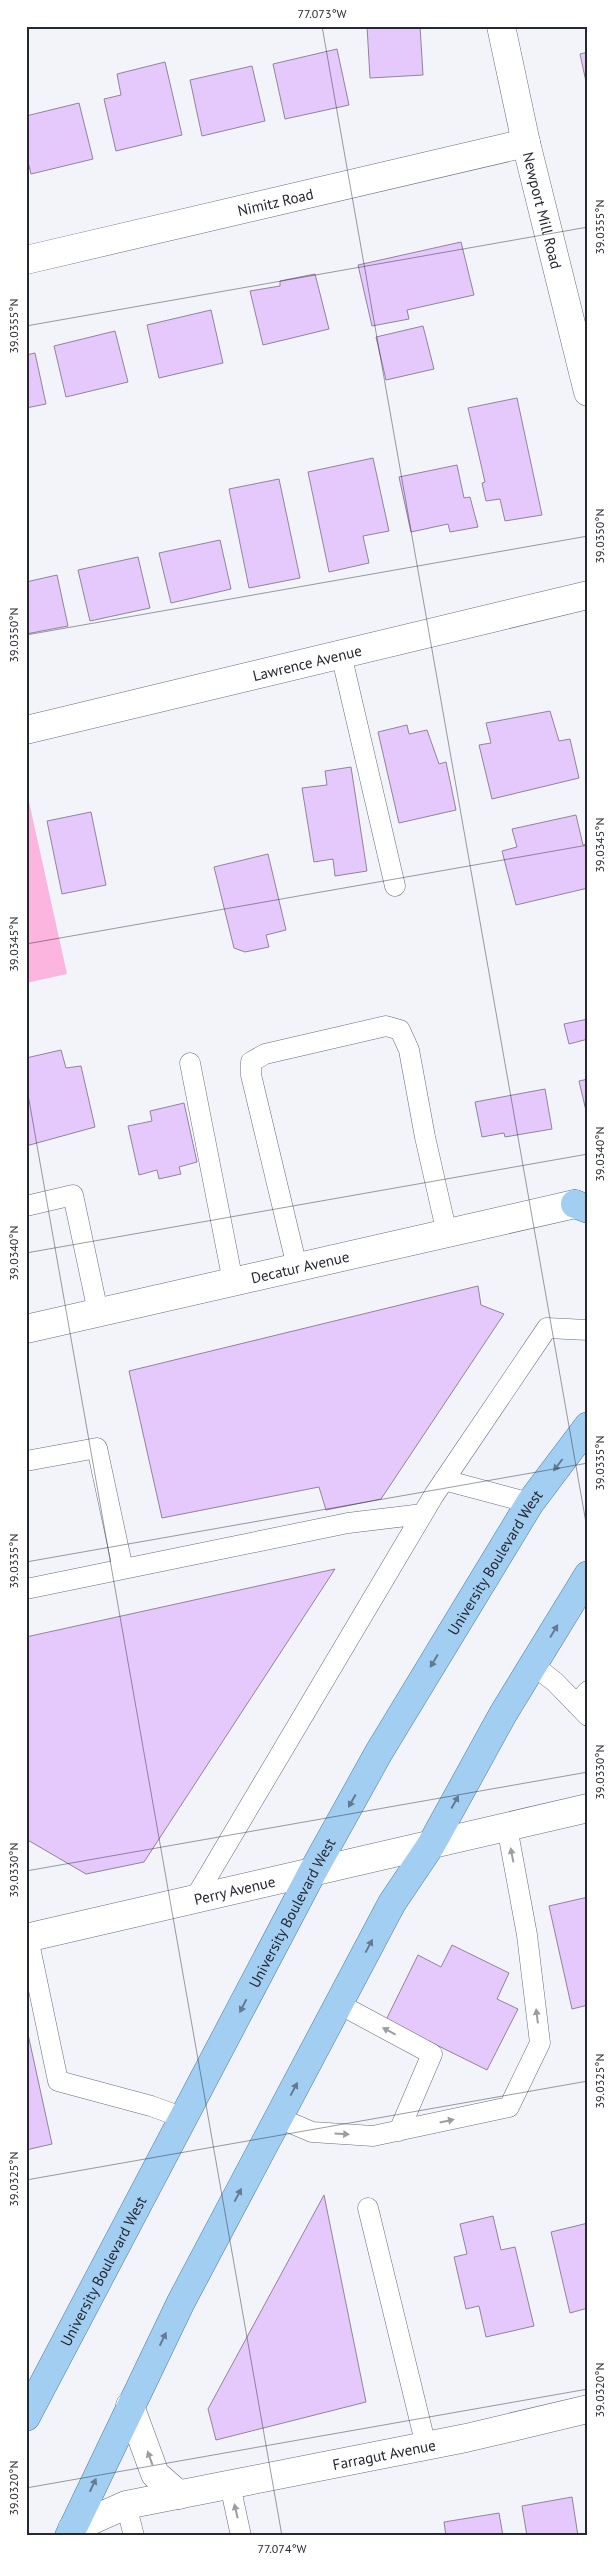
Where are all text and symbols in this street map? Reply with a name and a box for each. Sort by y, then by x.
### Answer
text: 77.073°W [298,6,347,21]
street label: Newport Mill Road [519,150,566,271]
street label: Nimitz Road [235,184,315,220]
text: 39.0355°N [592,200,607,254]
text: 39.0355°N [6,299,21,353]
text: 39.0350°N [592,509,607,563]
text: 39.0350°N [6,608,21,662]
street label: Lawrence Avenue [251,640,363,685]
text: 39.0345°N [592,818,607,872]
text: 39.0345°N [6,917,21,971]
text: 39.0340°N [592,1127,607,1181]
text: 39.0340°N [6,1226,21,1280]
street label: Decatur Avenue [249,1246,351,1287]
text: 39.0335°N [592,1436,607,1490]
one-way arrow [553,1458,564,1471]
street label: University Boulevard West [443,1486,546,1638]
text: 39.0335°N [6,1534,21,1588]
one-way arrow [549,1625,558,1638]
one-way arrow [429,1654,438,1667]
text: 39.0330°N [592,1745,607,1799]
one-way arrow [347,1794,356,1808]
one-way arrow [451,1795,459,1810]
street label: University Boulevard West [244,1834,339,1991]
text: 39.0330°N [6,1843,21,1897]
one-way arrow [508,1847,516,1863]
street label: Perry Avenue [192,1871,277,1908]
one-way arrow [365,1938,373,1953]
one-way arrow [239,1999,247,2013]
one-way arrow [533,2008,541,2024]
one-way arrow [382,2027,396,2035]
text: 39.0325°N [592,2054,607,2108]
one-way arrow [289,2083,298,2096]
one-way arrow [440,2117,455,2125]
one-way arrow [334,2131,350,2139]
text: 39.0325°N [6,2152,21,2206]
one-way arrow [234,2187,242,2202]
street label: University Boulevard West [56,2193,150,2349]
one-way arrow [159,2332,167,2346]
text: 39.0320°N [592,2363,607,2417]
street label: Farragut Avenue [331,2435,437,2474]
one-way arrow [146,2450,154,2465]
text: 39.0320°N [6,2461,21,2515]
one-way arrow [89,2478,97,2492]
one-way arrow [232,2503,240,2518]
text: 77.074°W [258,2541,307,2556]

